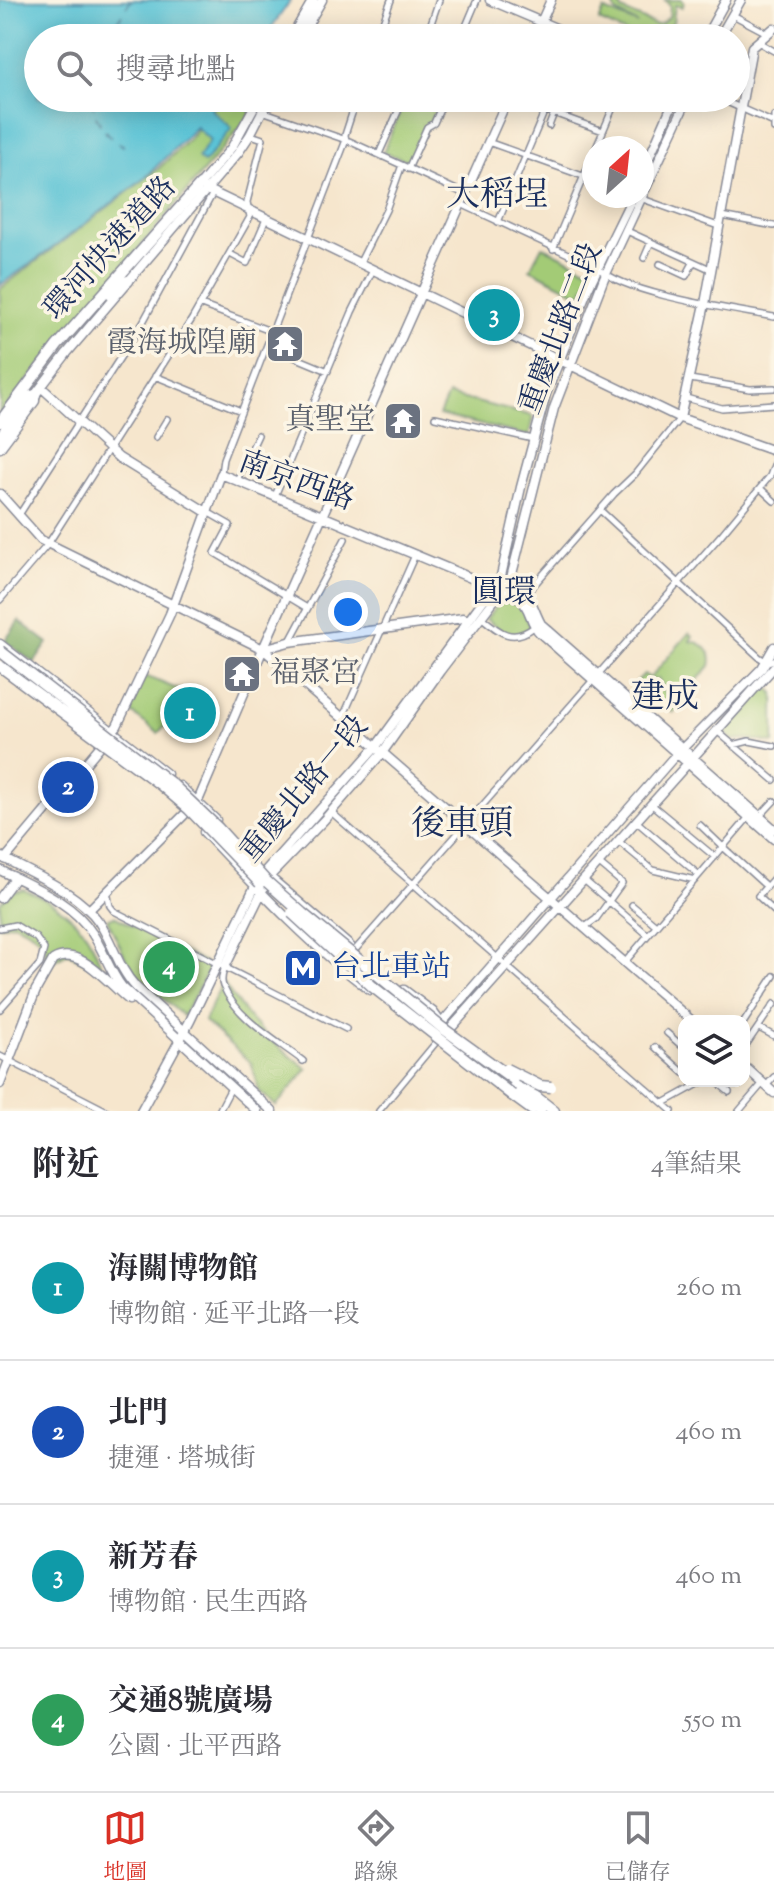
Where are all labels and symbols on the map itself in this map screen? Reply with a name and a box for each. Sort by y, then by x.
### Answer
north arrow [582,136,654,208]
street label: 環河快速道路 [35,168,187,330]
district label: 大稻埕 [446,172,548,221]
street label: 重慶北路二段 [510,237,614,421]
pin: 3 [468,285,520,345]
place label: 霞海城隍廟 [107,323,257,366]
temple icon: 霞海城隍廟 [264,323,306,365]
place label: 真聖堂 [285,400,375,443]
temple icon: 真聖堂 [382,400,424,442]
street label: 南京西路 [232,441,360,523]
district label: 圓環 [472,571,536,617]
your location [328,592,368,632]
temple icon: 福聚宮 [221,653,263,695]
place label: 福聚宮 [270,653,360,696]
district label: 建成 [631,674,699,723]
pin: 1 [164,683,216,743]
street label: 重慶北路一段 [231,707,379,873]
pin: 2 [42,757,94,817]
district label: 後車頭 [411,801,513,850]
pin: 4 [143,937,195,997]
metro station icon: 台北車站 [282,947,324,989]
place label: 台北車站 [331,947,451,990]

